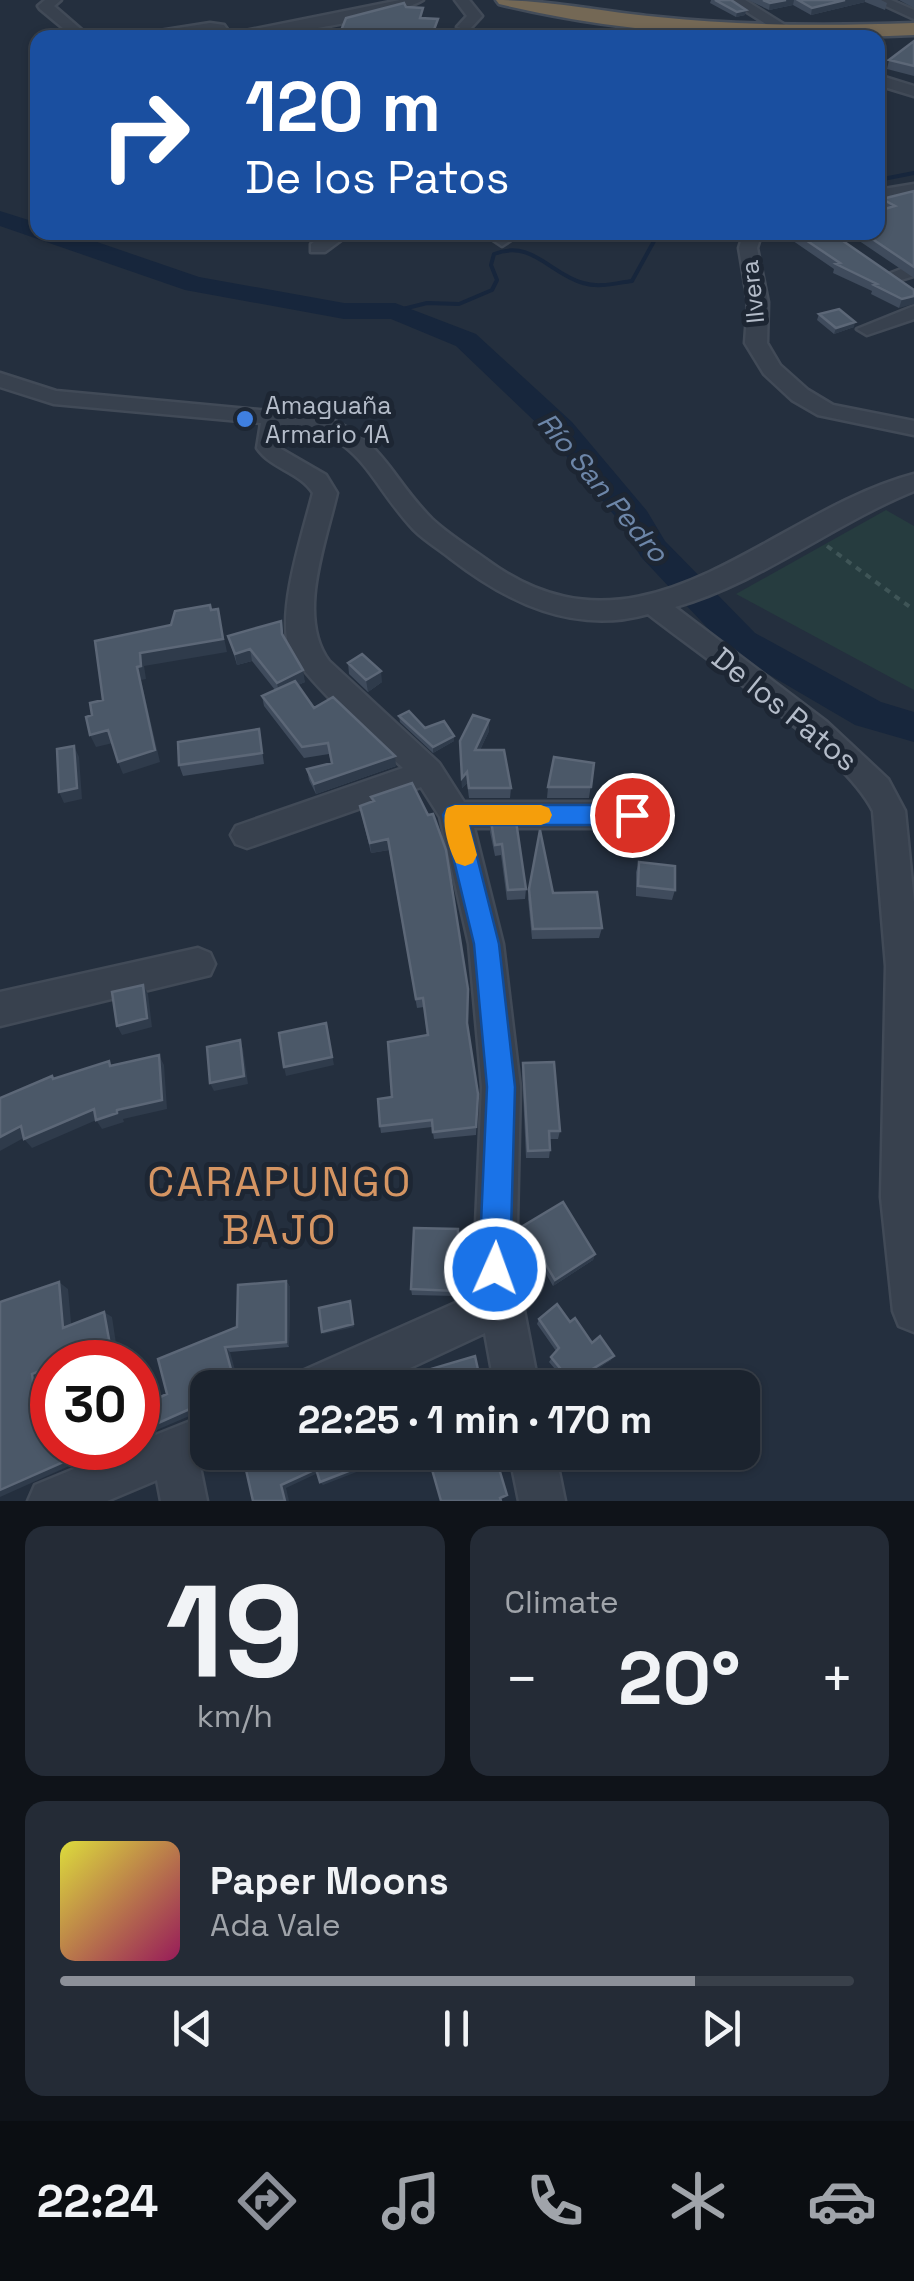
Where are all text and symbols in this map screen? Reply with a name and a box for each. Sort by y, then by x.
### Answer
text: 120 m [245,62,441,151]
icon: right [80,70,210,200]
text: De los Patos [245,149,510,206]
street label: Ilvera [733,259,771,325]
place label: Amaguaña Armario 1A [265,389,392,450]
water label: Río San Pedro [530,405,677,570]
marker: Amaguaña Armario 1A [234,408,256,430]
street label: De los Patos [704,638,866,780]
pin [590,773,675,858]
icon: arrive [605,788,660,843]
district label: CARAPUNGO BAJO [147,1155,413,1256]
position arrow [443,1217,547,1321]
speed limit sign: 30 [30,1340,160,1470]
text: 22:25 · 1 min · 170 m [298,1396,652,1444]
text: 19 [165,1548,304,1714]
text: Climate [505,1582,619,1622]
text: 20° [618,1630,741,1726]
text: − [505,1644,539,1714]
text: + [820,1644,854,1714]
text: km/h [197,1696,273,1736]
text: Paper Moons [210,1857,449,1905]
text: Ada Vale [210,1905,341,1945]
icon: previous [165,2001,220,2056]
icon: pause [429,2001,484,2056]
icon: next [694,2001,749,2056]
icon: directions [232,2166,302,2236]
icon: music [376,2166,446,2236]
icon: phone [520,2166,590,2236]
icon: climate [663,2166,733,2236]
icon: car [807,2166,877,2236]
text: 22:24 [37,2173,158,2230]

